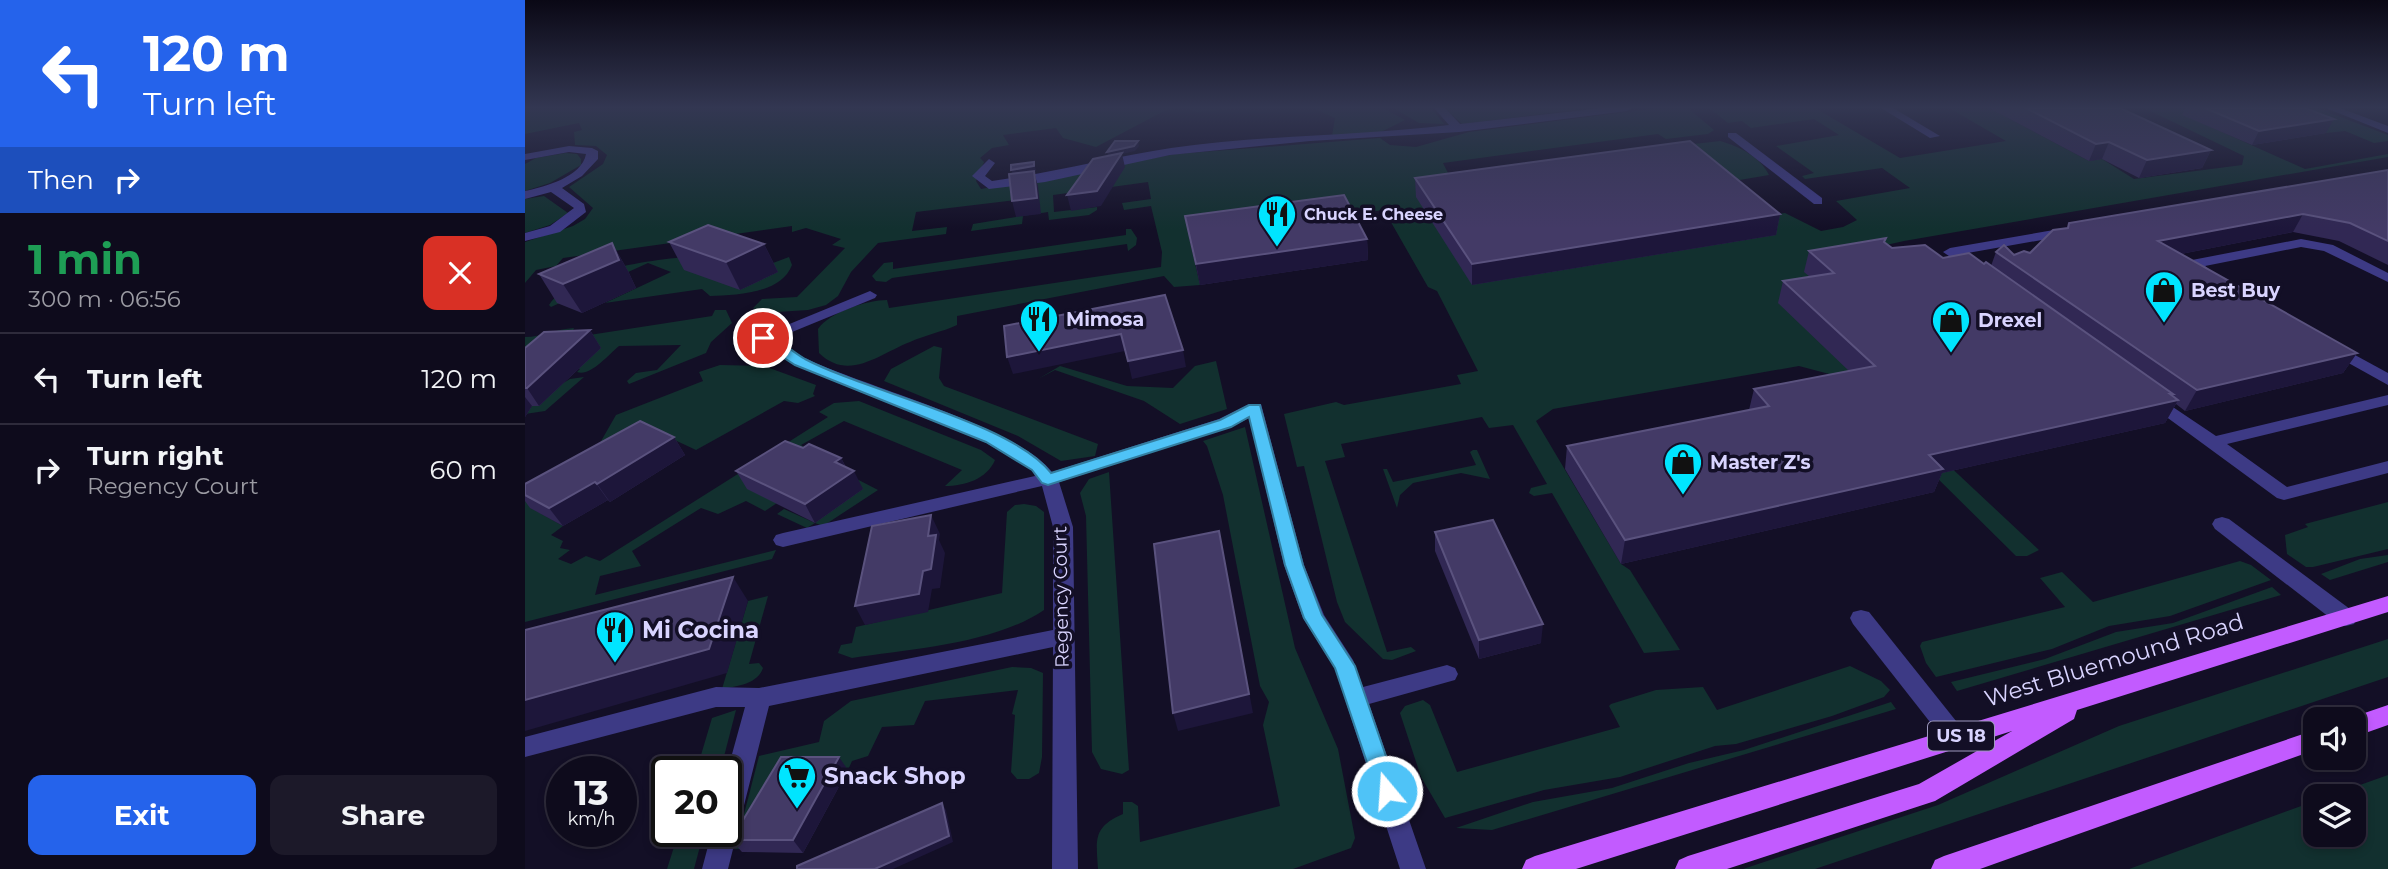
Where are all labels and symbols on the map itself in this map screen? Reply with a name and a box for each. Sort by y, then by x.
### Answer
restaurant icon: Chuck E. Cheese [1256,193,1298,248]
place label: Chuck E. Cheese [1304,205,1443,224]
shop icon: Best Buy [2143,269,2185,324]
place label: Best Buy [2191,279,2281,302]
restaurant icon: Mimosa [1018,298,1060,353]
shop icon: Drexel [1930,299,1972,354]
pin [733,308,793,368]
place label: Mimosa [1066,308,1144,331]
place label: Drexel [1978,309,2042,332]
shop icon: Master Z's [1662,441,1704,496]
place label: Master Z's [1710,451,1811,474]
street label: Regency Court [1048,526,1074,668]
street label: West Bluemound Road [1981,607,2247,713]
restaurant icon: Mi Cocina [594,609,636,664]
place label: Mi Cocina [642,616,759,644]
road number: US 18 [1928,722,1994,750]
position arrow [1350,754,1424,828]
supermarket icon: Snack Shop [776,755,818,810]
speed limit sign: 20 [651,756,742,847]
place label: Snack Shop [824,762,966,790]

